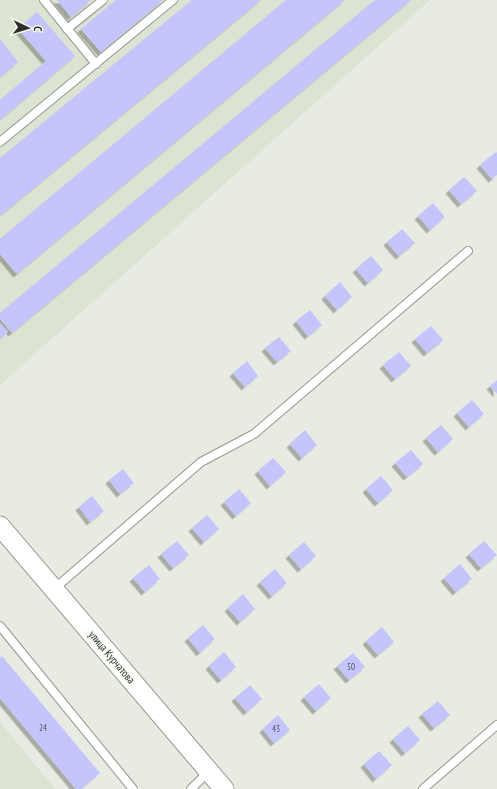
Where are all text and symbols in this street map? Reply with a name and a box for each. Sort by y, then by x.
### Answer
north arrow [8,8,48,48]
text: С [31,26,45,32]
street label: улица Курчатова [86,628,138,686]
house number: 50 [347,661,355,672]
house number: 24 [39,722,47,733]
house number: 43 [272,723,280,734]

